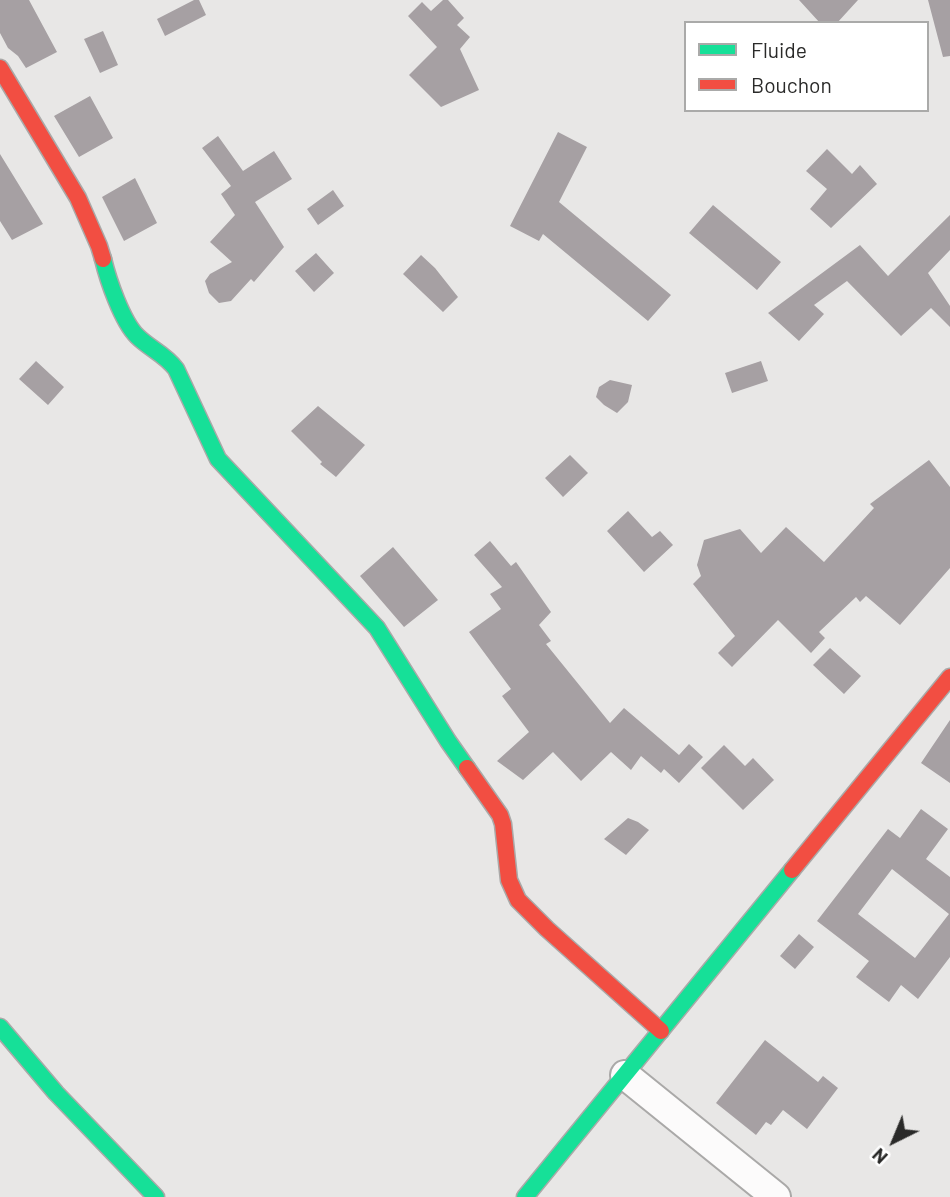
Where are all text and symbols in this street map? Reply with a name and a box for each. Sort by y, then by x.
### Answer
legend [684,21,929,112]
text: Fluide [751,37,807,62]
text: Bouchon [751,72,832,97]
north arrow [859,1106,929,1176]
text: N [867,1144,892,1169]

